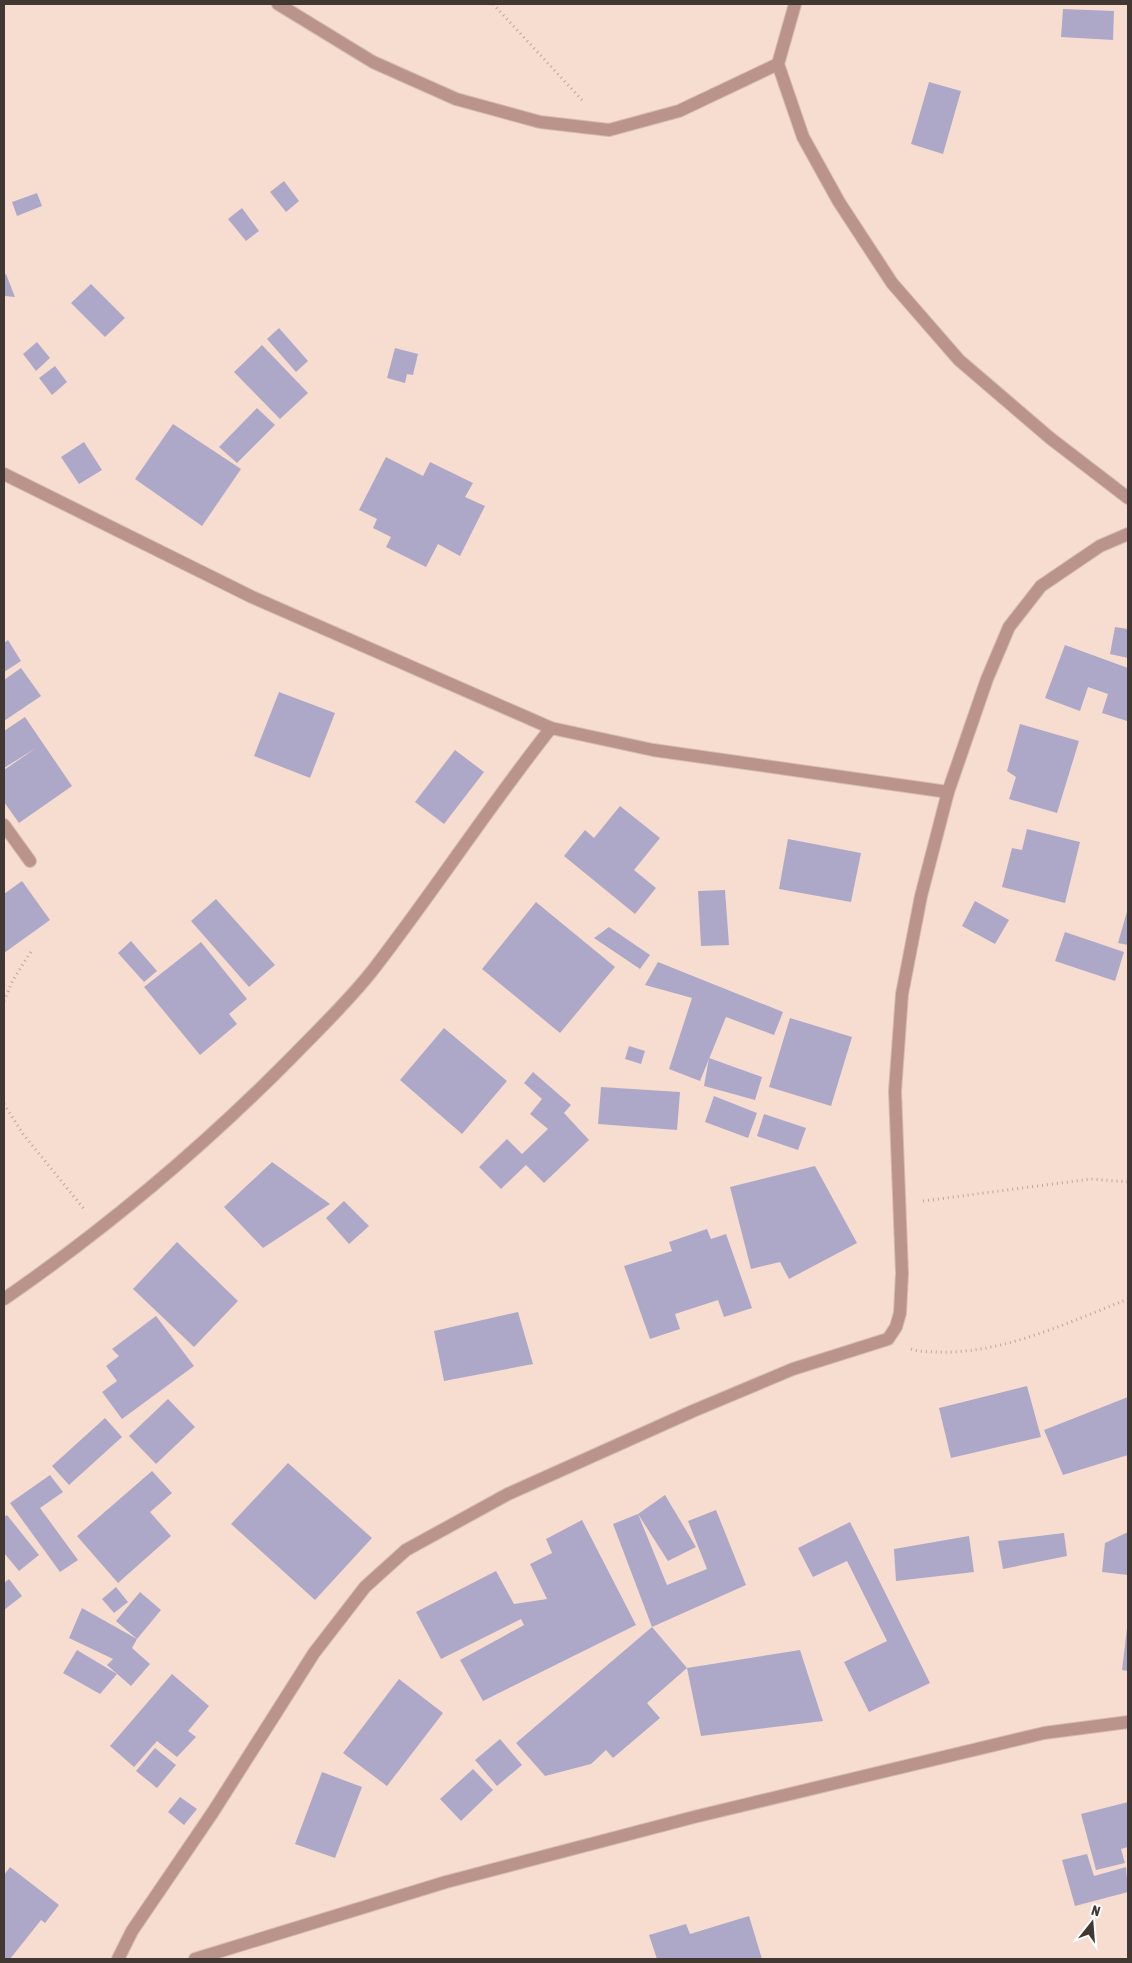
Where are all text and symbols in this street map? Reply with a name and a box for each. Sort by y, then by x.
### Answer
north arrow [1067,1898,1117,1948]
text: N [1090,1902,1102,1919]

